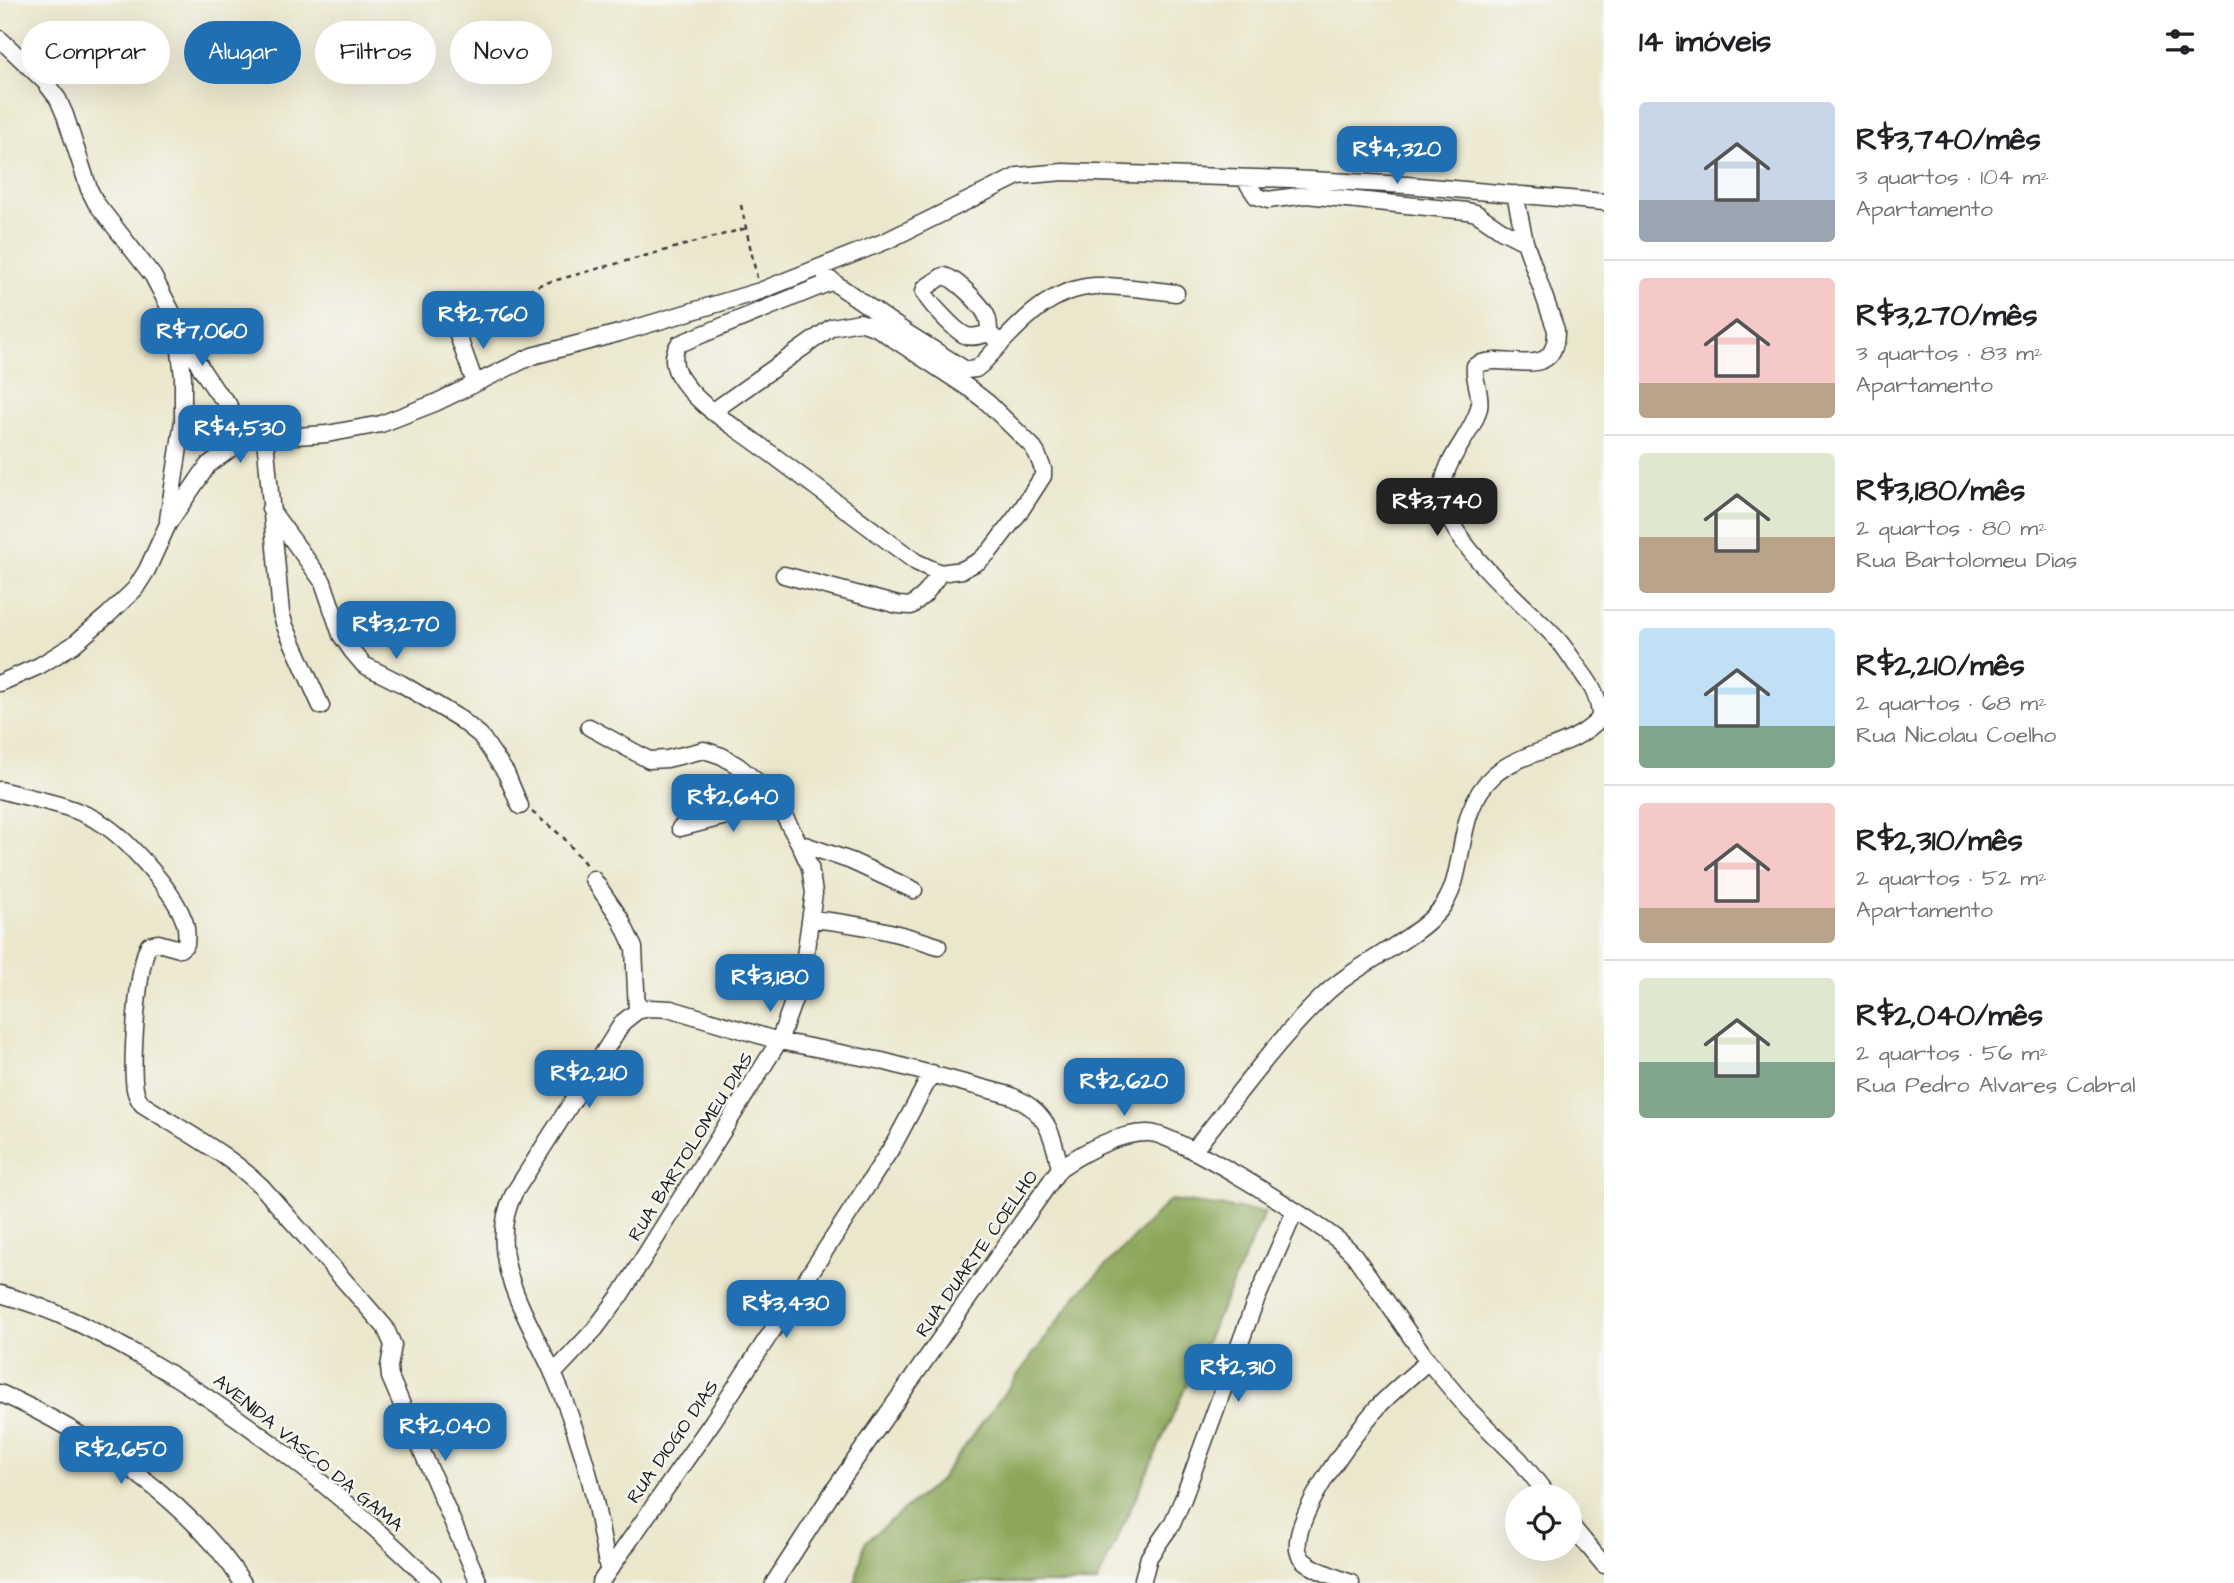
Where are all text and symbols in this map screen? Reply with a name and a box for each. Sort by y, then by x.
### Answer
chip: Comprar [21,21,170,84]
chip: Alugar [184,21,301,84]
chip: Filtros [315,21,436,84]
chip: Novo [450,21,552,84]
text: 14 imóveis [1639,21,1771,63]
icon: filters [2161,23,2199,61]
text: R$3,740/mês [1856,119,2041,161]
pin: R$4,320 [1332,127,1462,186]
icon: home [1695,130,1779,214]
text: R$4,320 [1353,133,1441,165]
text: 3 quartos · 104 m² [1856,161,2049,193]
text: Apartamento [1856,193,1993,225]
pin: R$2,760 [418,292,548,351]
text: R$3,270/mês [1856,295,2038,337]
text: R$2,760 [438,298,528,330]
icon: home [1695,306,1779,390]
pin: R$7,060 [137,308,267,368]
text: R$7,060 [157,315,247,347]
text: 3 quartos · 83 m² [1856,337,2043,369]
text: Apartamento [1856,369,1993,401]
pin: R$4,530 [175,406,305,465]
text: R$4,530 [194,412,286,444]
text: R$3,180/mês [1856,470,2025,512]
pin: R$3,740 [1372,478,1502,538]
icon: home [1695,481,1779,565]
text: R$3,740 [1392,485,1482,517]
text: 2 quartos · 80 m² [1856,512,2047,544]
text: Rua Bartolomeu Dias [1856,544,2077,576]
pin: R$3,270 [331,602,461,661]
text: R$3,270 [353,608,439,640]
text: R$2,210/mês [1856,645,2025,687]
icon: home [1695,656,1779,740]
text: 2 quartos · 68 m² [1856,687,2047,719]
text: Rua Nicolau Coelho [1856,719,2056,751]
pin: R$2,640 [668,774,798,834]
text: R$2,640 [687,781,779,813]
text: R$2,310/mês [1856,820,2023,862]
icon: home [1695,831,1779,915]
text: 2 quartos · 52 m² [1856,862,2047,894]
text: Apartamento [1856,894,1993,926]
pin: R$3,180 [705,954,835,1014]
text: R$3,180 [731,961,809,993]
text: R$2,040/mês [1856,995,2043,1037]
icon: home [1695,1006,1779,1090]
text: 2 quartos · 56 m² [1856,1037,2048,1069]
street label: RUA BARTOLOMEU DIAS [622,1047,761,1247]
pin: R$2,210 [524,1050,654,1110]
text: R$2,210 [550,1057,628,1089]
pin: R$2,620 [1059,1058,1189,1118]
text: R$2,620 [1080,1065,1168,1097]
text: Rua Pedro Alvares Cabral [1856,1069,2136,1101]
street label: RUA DUARTE COELHO [909,1165,1045,1343]
pin: R$3,430 [721,1280,851,1340]
text: R$3,430 [743,1287,829,1319]
pin: R$2,310 [1173,1344,1303,1404]
text: R$2,310 [1200,1351,1276,1383]
street label: AVENIDA VASCO DA GAMA [207,1368,409,1538]
street label: RUA DIOGO DIAS [621,1375,726,1509]
pin: R$2,040 [380,1404,510,1463]
text: R$2,040 [399,1410,491,1442]
pin: R$2,650 [56,1426,186,1486]
text: R$2,650 [75,1433,167,1465]
map controls [1505,1484,1582,1561]
button: locate [1505,1484,1582,1561]

